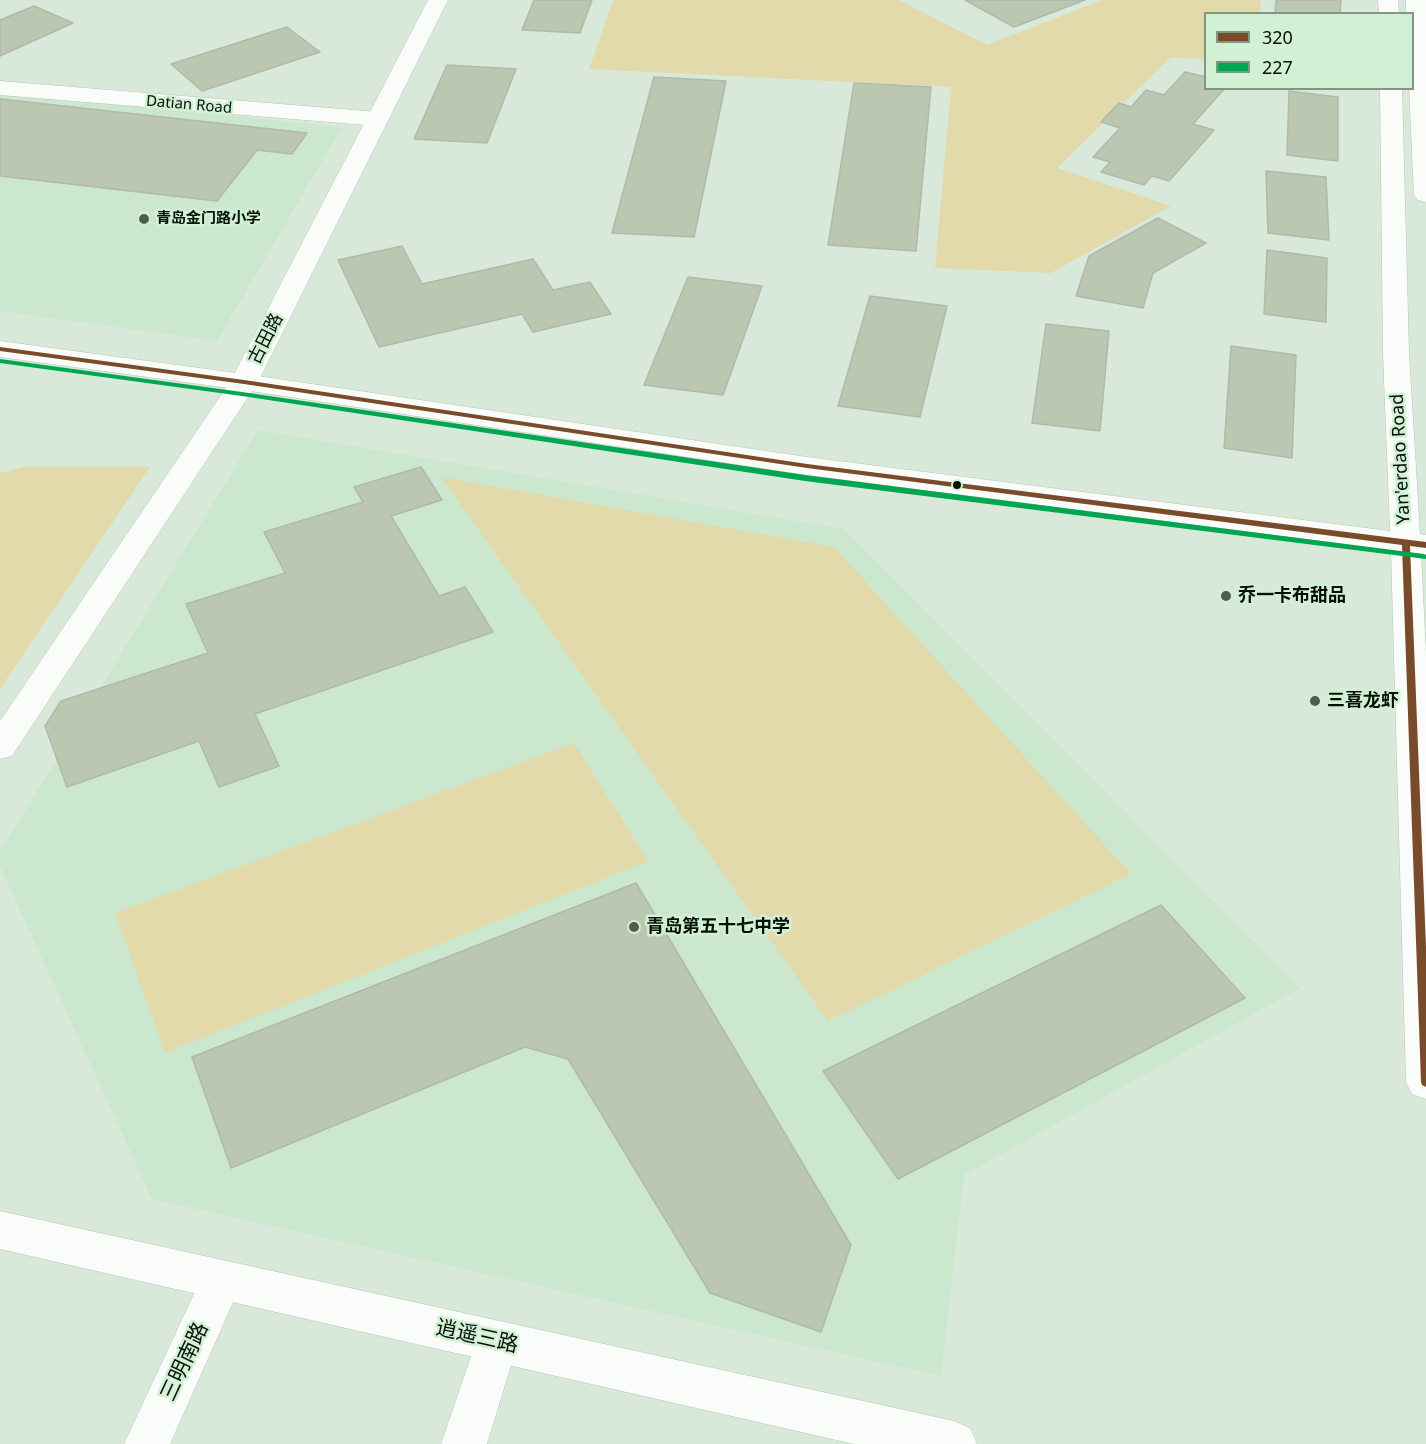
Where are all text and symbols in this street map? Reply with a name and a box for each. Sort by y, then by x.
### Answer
legend [1204,12,1414,90]
text: 320 [1262,25,1293,49]
text: 227 [1262,55,1293,79]
street label: Datian Road [145,92,233,118]
place label: 青岛金门路小学 [156,210,261,228]
marker: 青岛金门路小学 [137,212,151,226]
street label: 古田路 [244,310,288,368]
street label: Yan'erdao Road [1387,393,1415,525]
unlabelled marker [951,479,963,491]
place label: 乔一卡布甜品 [1238,585,1346,607]
marker: 乔一卡布甜品 [1219,589,1233,603]
place label: 三喜龙虾 [1327,690,1399,712]
marker: 三喜龙虾 [1308,694,1322,708]
place label: 青岛第五十七中学 [646,916,790,938]
marker: 青岛第五十七中学 [627,920,641,934]
street label: 逍遥三路 [433,1315,521,1359]
street label: 三明南路 [156,1319,214,1405]

